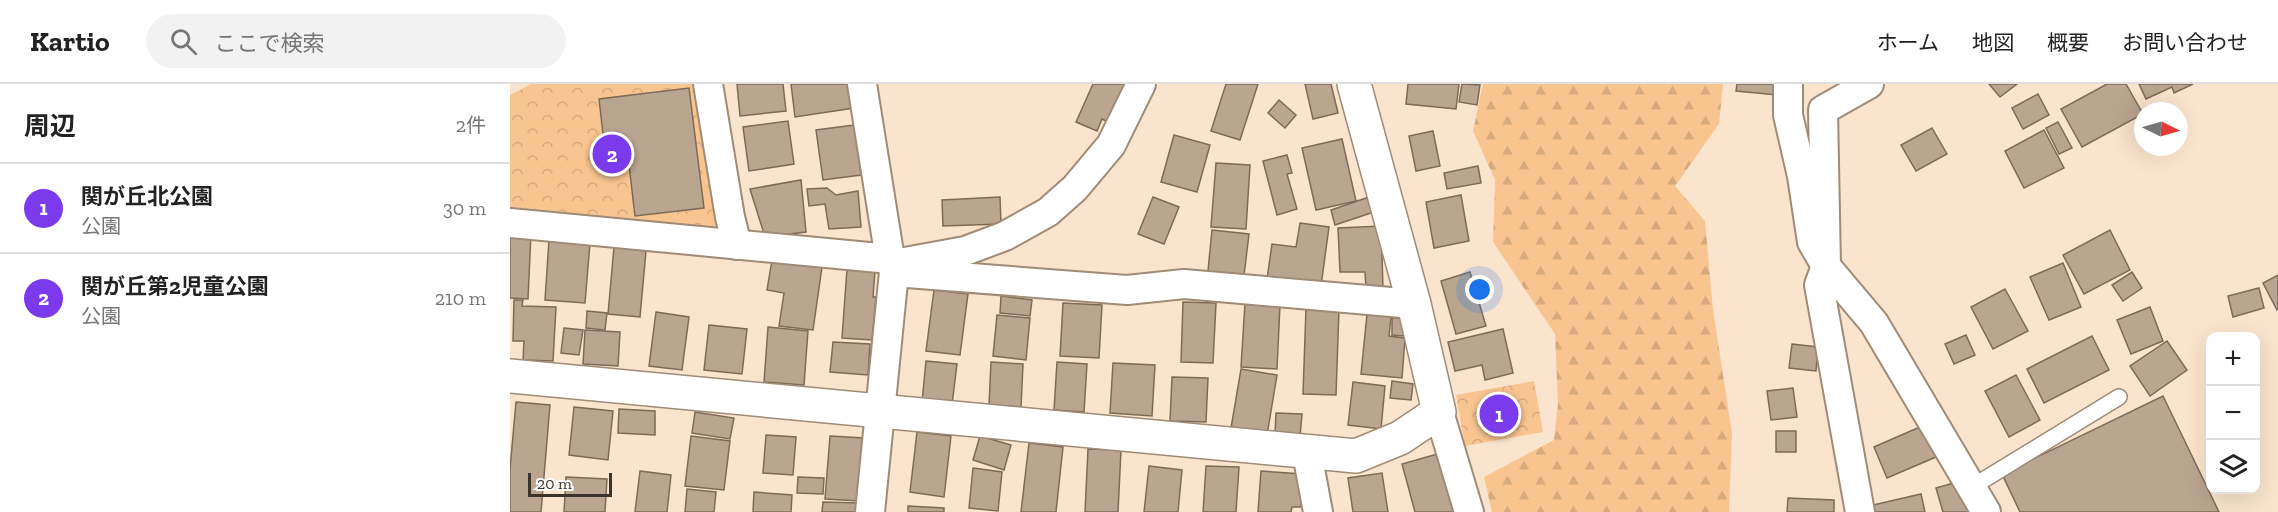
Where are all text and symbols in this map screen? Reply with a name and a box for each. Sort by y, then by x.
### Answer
search box [146,14,566,68]
text: Kartio [30,25,110,58]
icon: search [167,25,200,58]
text: ここで検索 [215,30,325,57]
text: ホーム [1877,30,1939,55]
text: 地図 [1972,30,2014,55]
text: 概要 [2047,30,2089,55]
text: お問い合わせ [2122,30,2248,55]
north arrow [2134,102,2188,156]
text: 周辺 [24,110,76,142]
text: 2件 [456,113,486,137]
pin: 2 [592,132,632,176]
text: 関が丘北公園 [81,183,213,210]
text: 1 [39,196,48,220]
text: 30 m [443,196,486,220]
text: 公園 [81,214,121,238]
text: 関が丘第2児童公園 [81,273,269,300]
your location [1465,275,1494,304]
text: 2 [38,286,49,310]
text: 210 m [435,286,486,310]
text: 公園 [81,304,121,328]
map controls [2206,332,2260,494]
button: + [2206,332,2260,386]
button: − [2206,386,2260,440]
pin: 1 [1480,392,1518,436]
button: layers [2206,440,2260,494]
scale bar [528,470,612,498]
text: 20 m [537,474,572,493]

